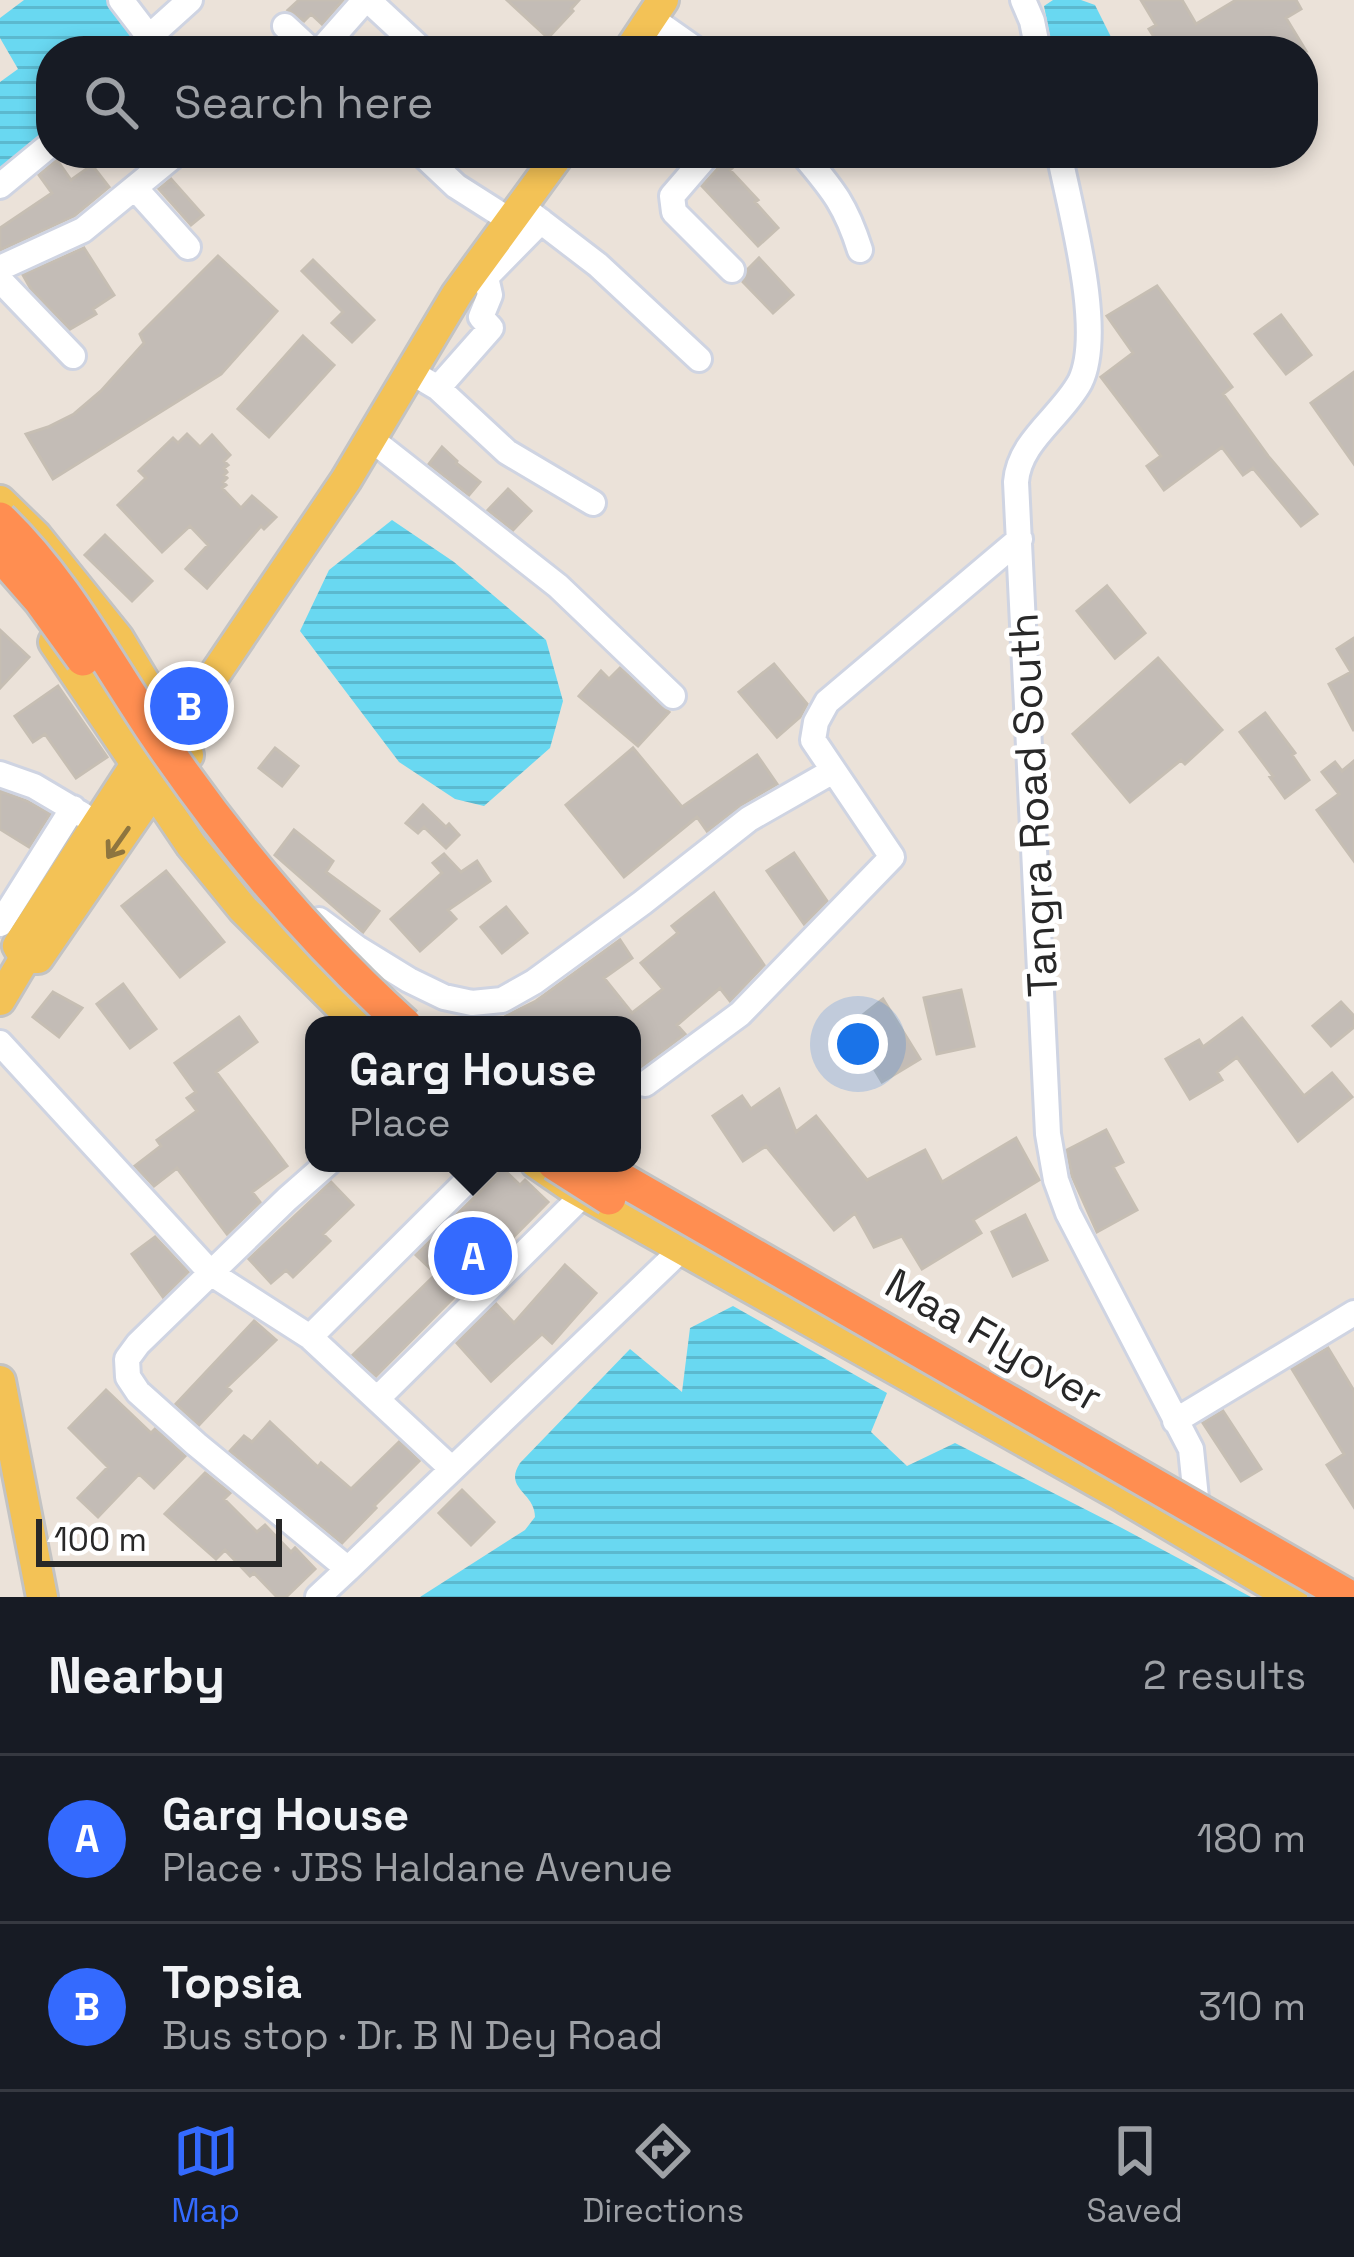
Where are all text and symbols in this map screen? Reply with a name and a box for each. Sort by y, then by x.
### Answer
search box [36,36,1318,168]
icon: search [78,69,144,135]
text: Search here [174,74,433,131]
street label: Tangra Road South [996,612,1070,998]
pin: B [150,661,228,751]
one-way arrow [106,826,131,859]
your location [828,1014,888,1074]
popup [305,1016,641,1172]
text: Garg House [349,1041,597,1098]
text: Place [349,1098,451,1147]
pin: A [434,1211,512,1301]
street label: Maa Flyover [876,1257,1112,1423]
scale bar [36,1513,282,1566]
text: 100 m [54,1519,147,1561]
text: Nearby [48,1643,225,1708]
text: 2 results [1143,1651,1306,1700]
text: Garg House [162,1786,409,1843]
text: A [75,1814,99,1863]
text: 180 m [1197,1814,1306,1863]
text: Place · JBS Haldane Avenue [162,1843,673,1892]
text: Topsia [162,1954,302,2011]
text: B [74,1982,100,2031]
text: 310 m [1198,1982,1306,2031]
text: Bus stop · Dr. B N Dey Road [162,2011,663,2060]
tab: Map [171,2118,240,2232]
tab: Directions [582,2118,744,2232]
tab: Saved [1087,2118,1183,2232]

